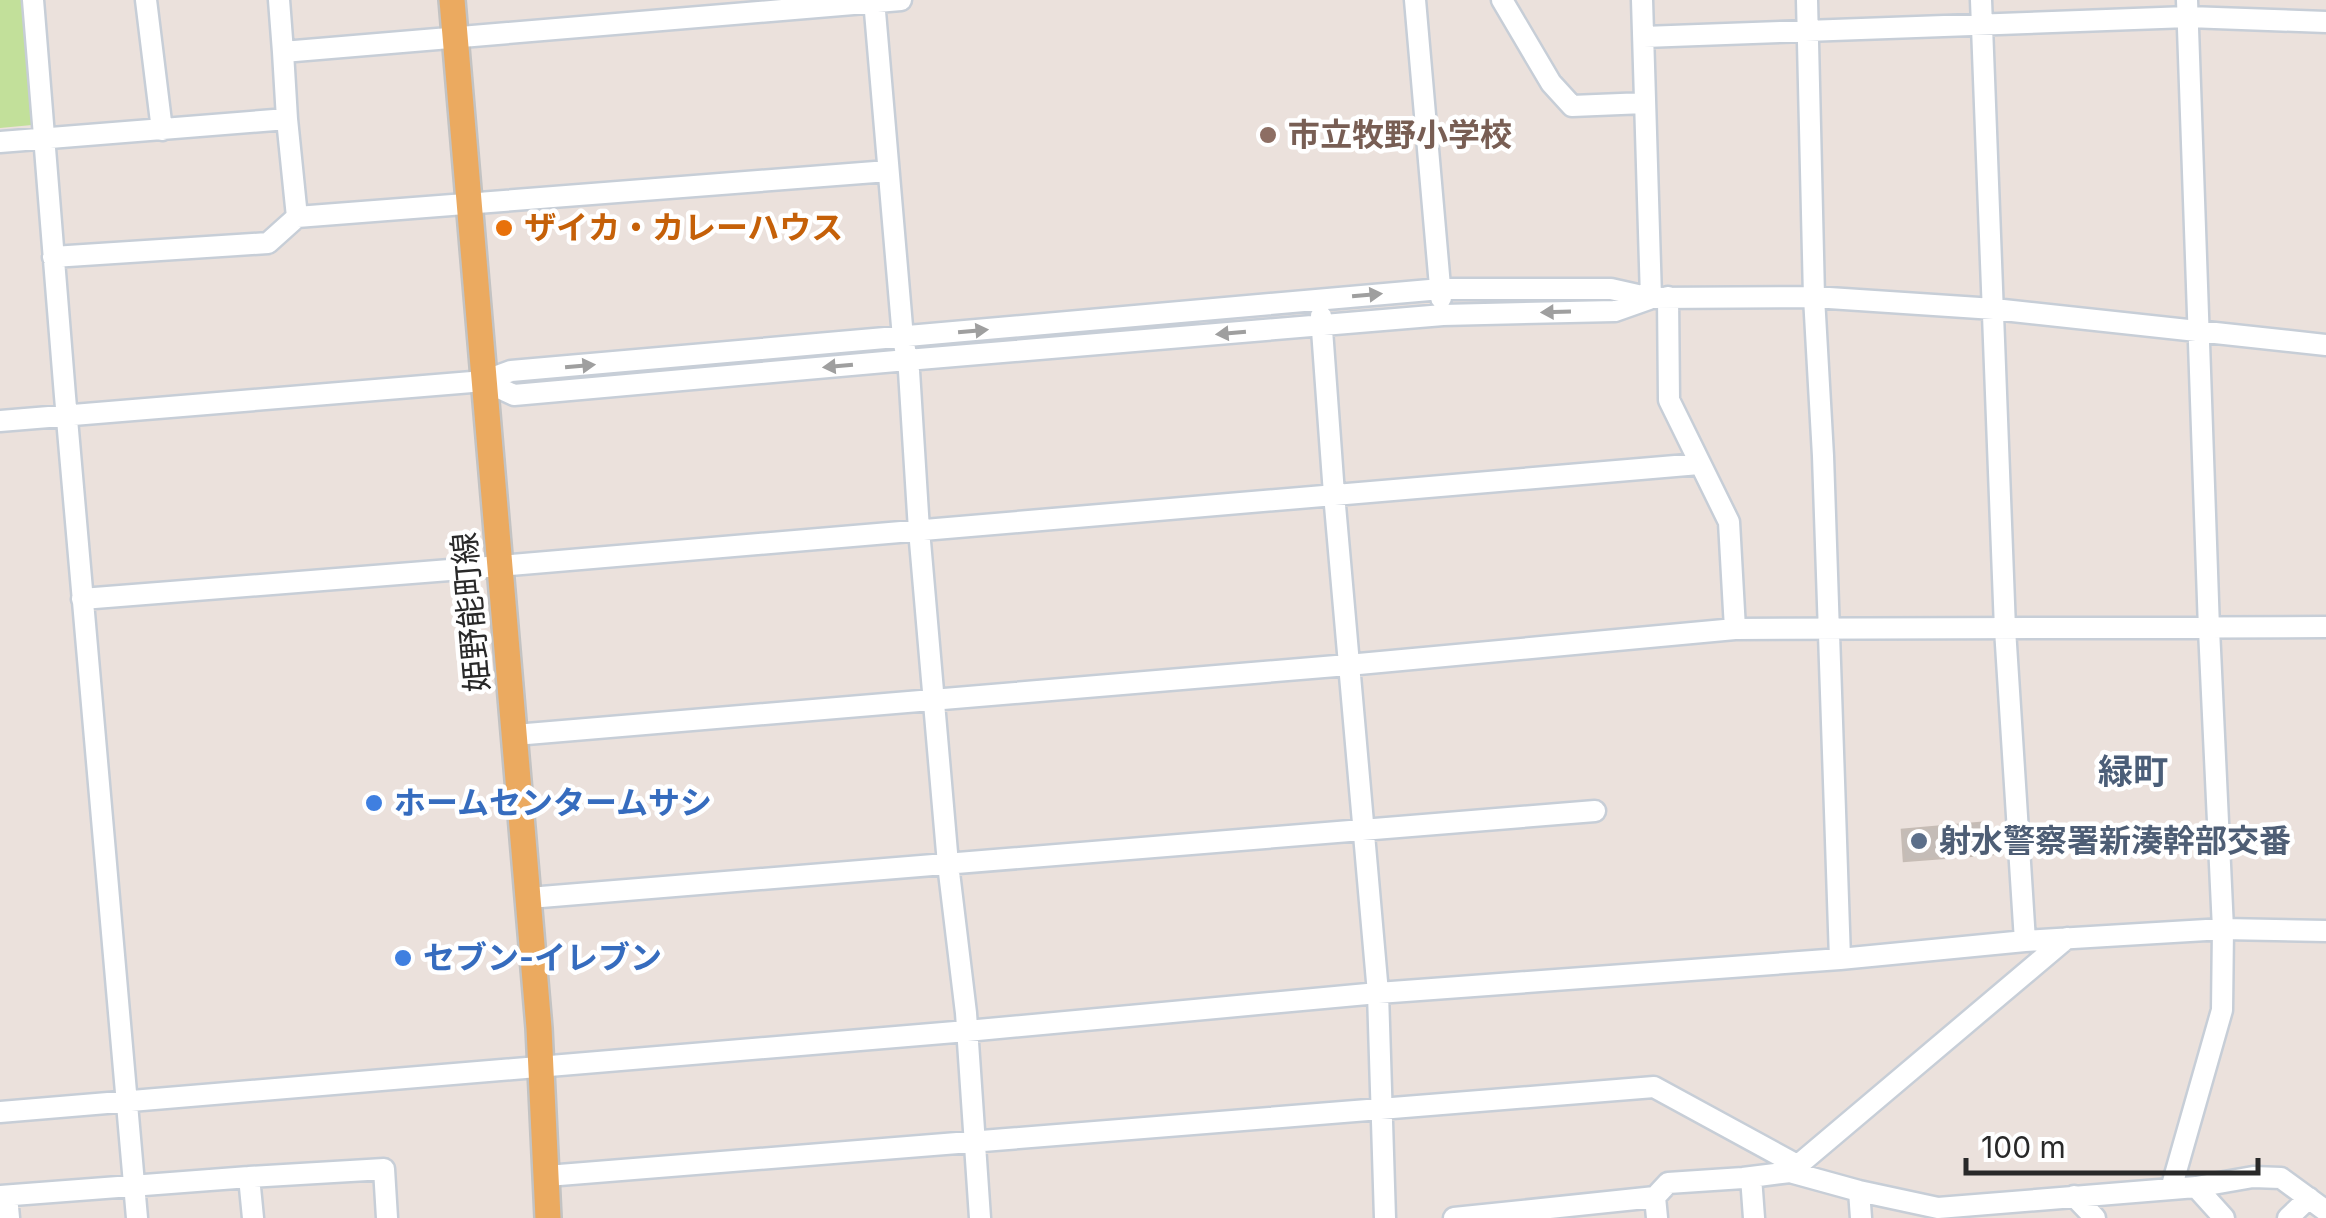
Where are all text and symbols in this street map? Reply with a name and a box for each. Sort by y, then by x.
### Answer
place label: 市立牧野小学校 [1288,115,1512,154]
marker: 市立牧野小学校 [1257,124,1279,146]
place label: ザイカ・カレーハウス [524,208,843,247]
marker: ザイカ・カレーハウス [493,217,515,239]
one-way arrow [1351,287,1383,303]
one-way arrow [1539,305,1571,321]
one-way arrow [958,323,990,339]
one-way arrow [1215,326,1247,342]
one-way arrow [564,357,596,373]
one-way arrow [821,358,853,374]
street label: 姫野能町線 [444,531,497,693]
district label: 緑町 [2098,750,2168,792]
place label: ホームセンタームサシ [394,783,712,822]
marker: ホームセンタームサシ [363,792,385,814]
place label: 射水警察署新湊幹部交番 [1939,821,2291,860]
marker: 射水警察署新湊幹部交番 [1908,830,1930,852]
place label: セブン-イレブン [423,938,662,977]
marker: セブン-イレブン [392,947,414,969]
scale bar [1966,1113,2258,1175]
text: 100 m [1981,1129,2066,1165]

